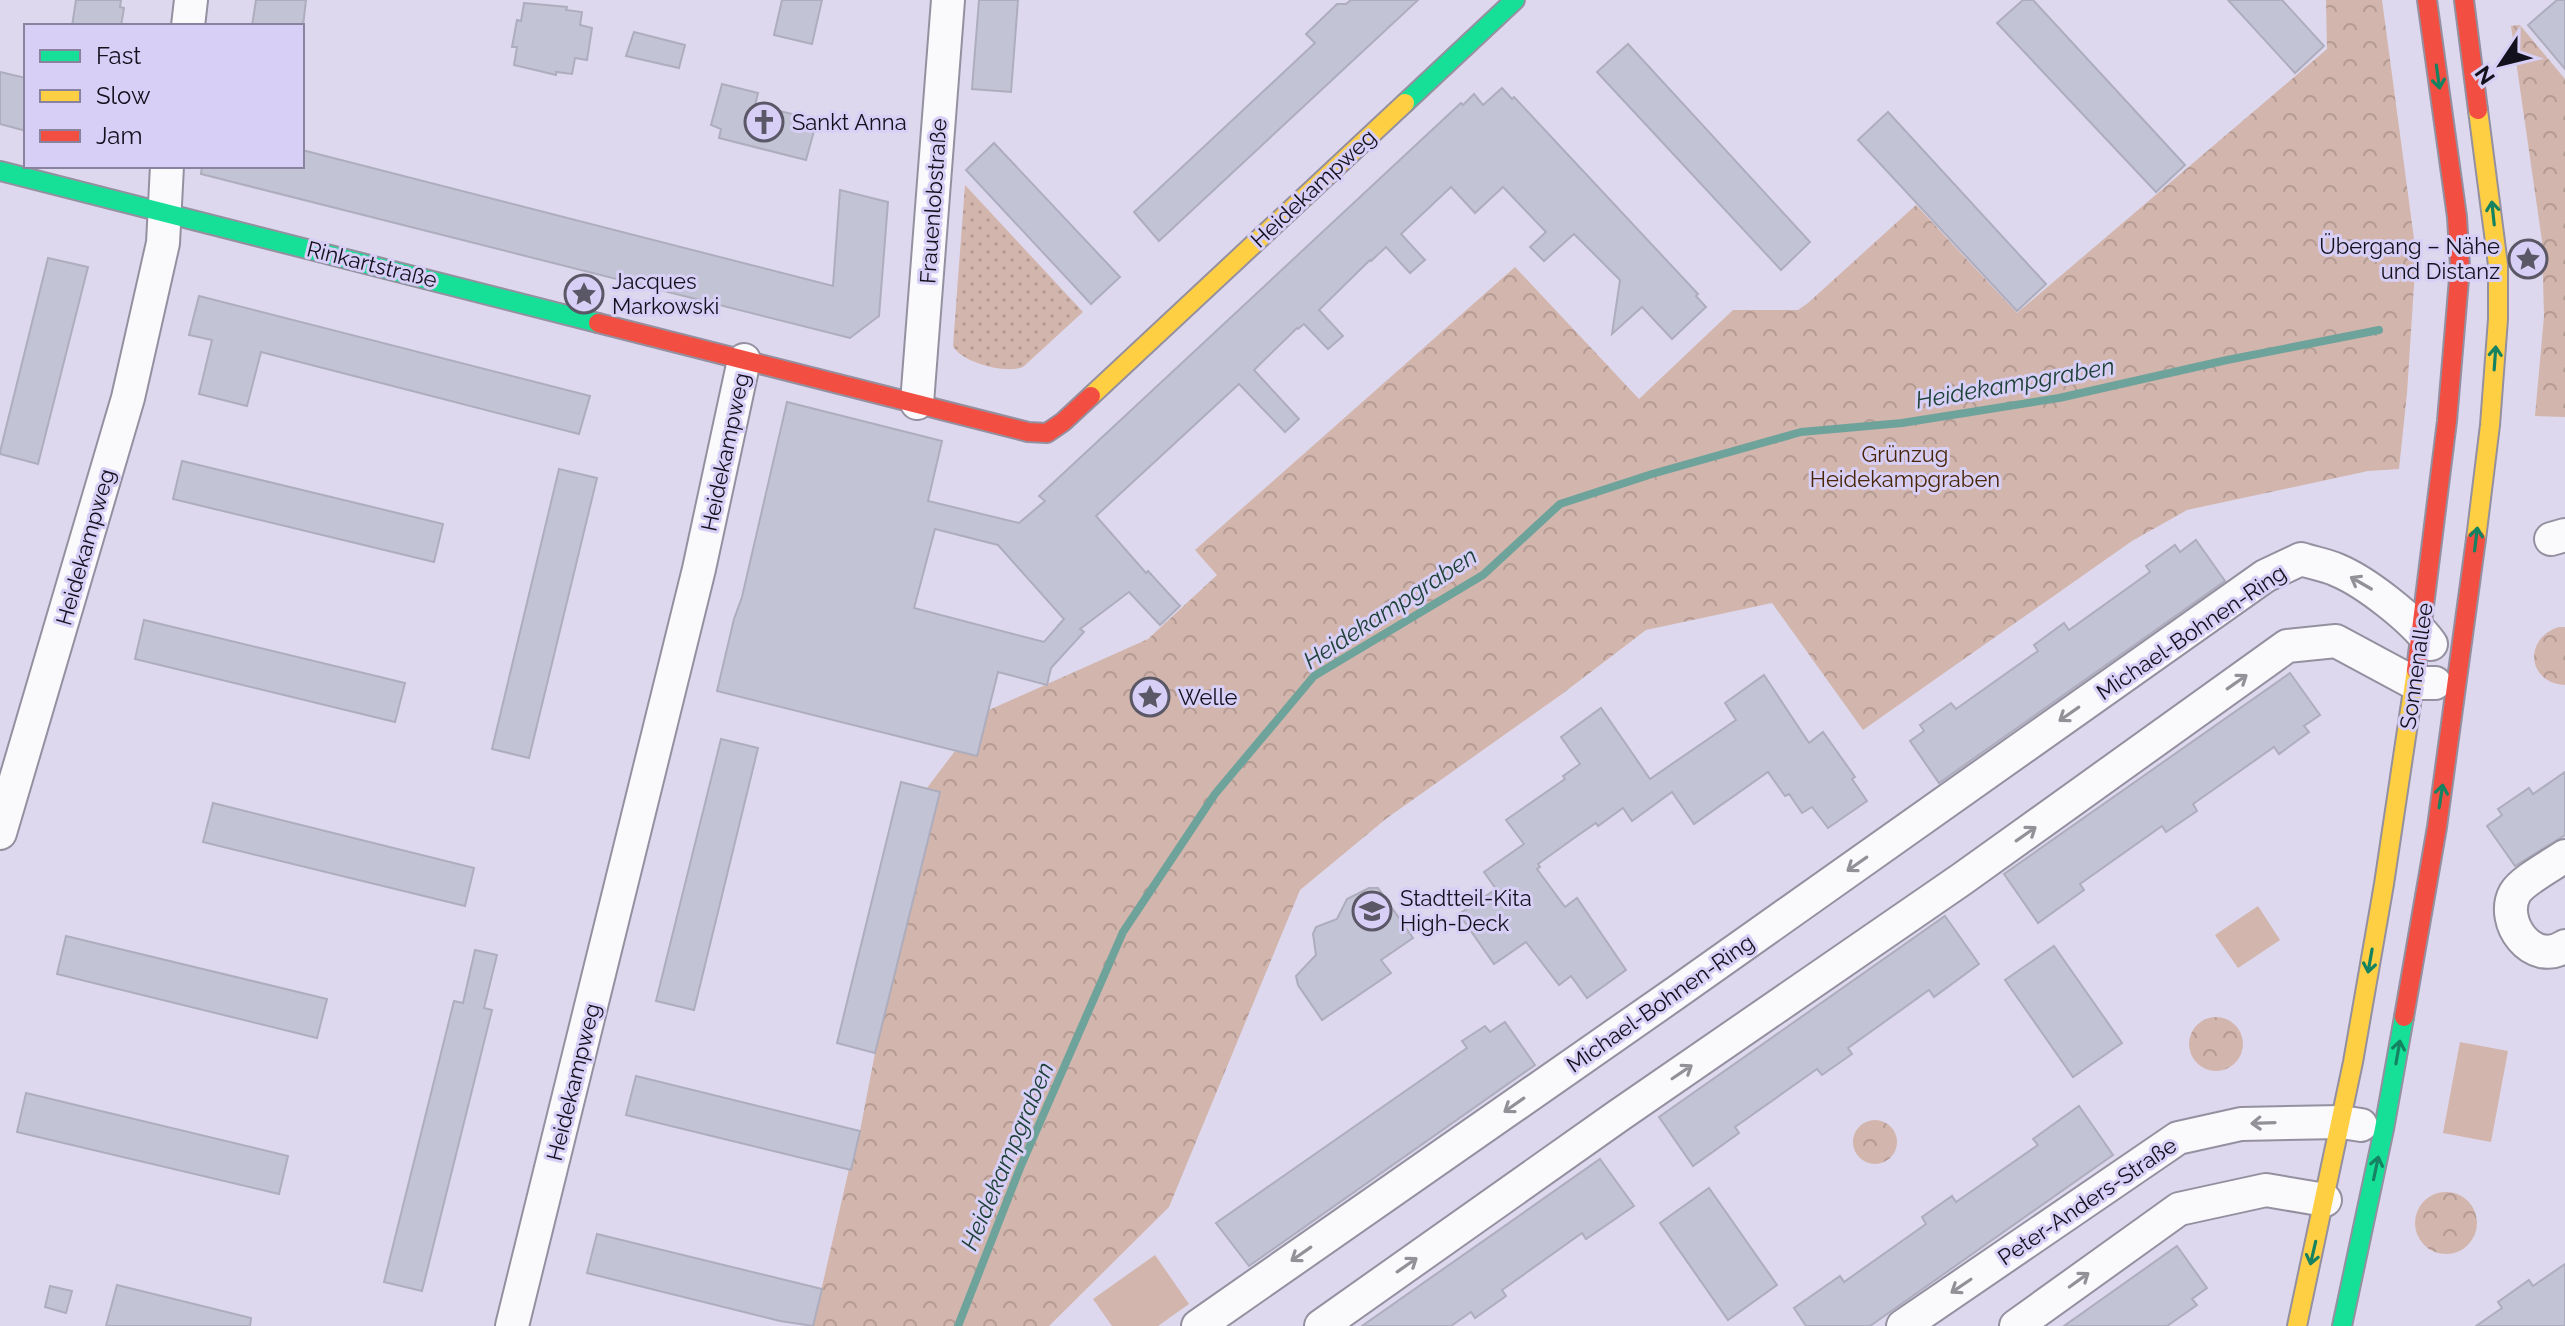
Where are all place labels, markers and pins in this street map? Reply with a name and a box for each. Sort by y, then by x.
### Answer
church icon: Sankt Anna [743,101,785,143]
place label: Sankt Anna [792,109,907,135]
place label: Übergang – Nähe und Distanz [2319,233,2500,284]
place icon: Übergang – Nähe und Distanz [2507,238,2549,280]
place label: Jacques Markowski [612,268,719,319]
place icon: Jacques Markowski [563,273,605,315]
place icon: Welle [1129,676,1171,718]
place label: Welle [1178,684,1237,710]
place label: Stadtteil-Kita High-Deck [1400,885,1532,936]
school or university icon: Stadtteil-Kita High-Deck [1351,890,1393,932]

